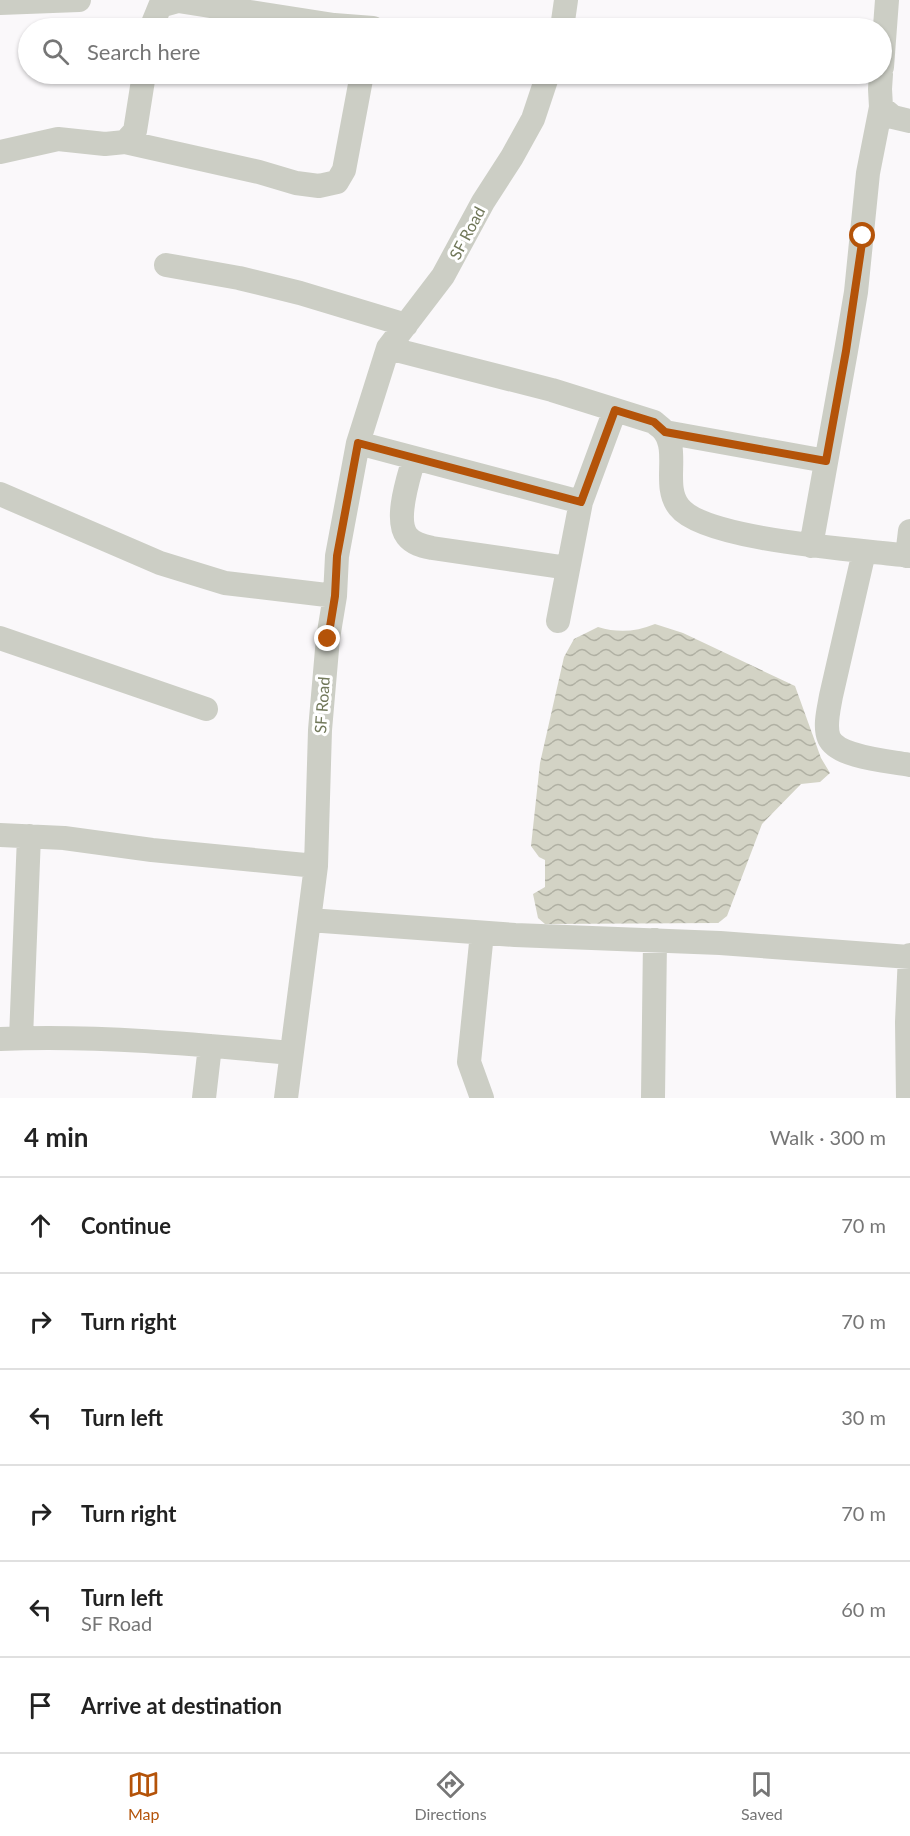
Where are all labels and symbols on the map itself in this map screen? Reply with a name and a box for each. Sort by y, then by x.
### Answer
street label: SF Road [445,203,488,262]
route start [849,222,875,248]
route end [314,625,340,651]
street label: SF Road [310,676,333,734]

